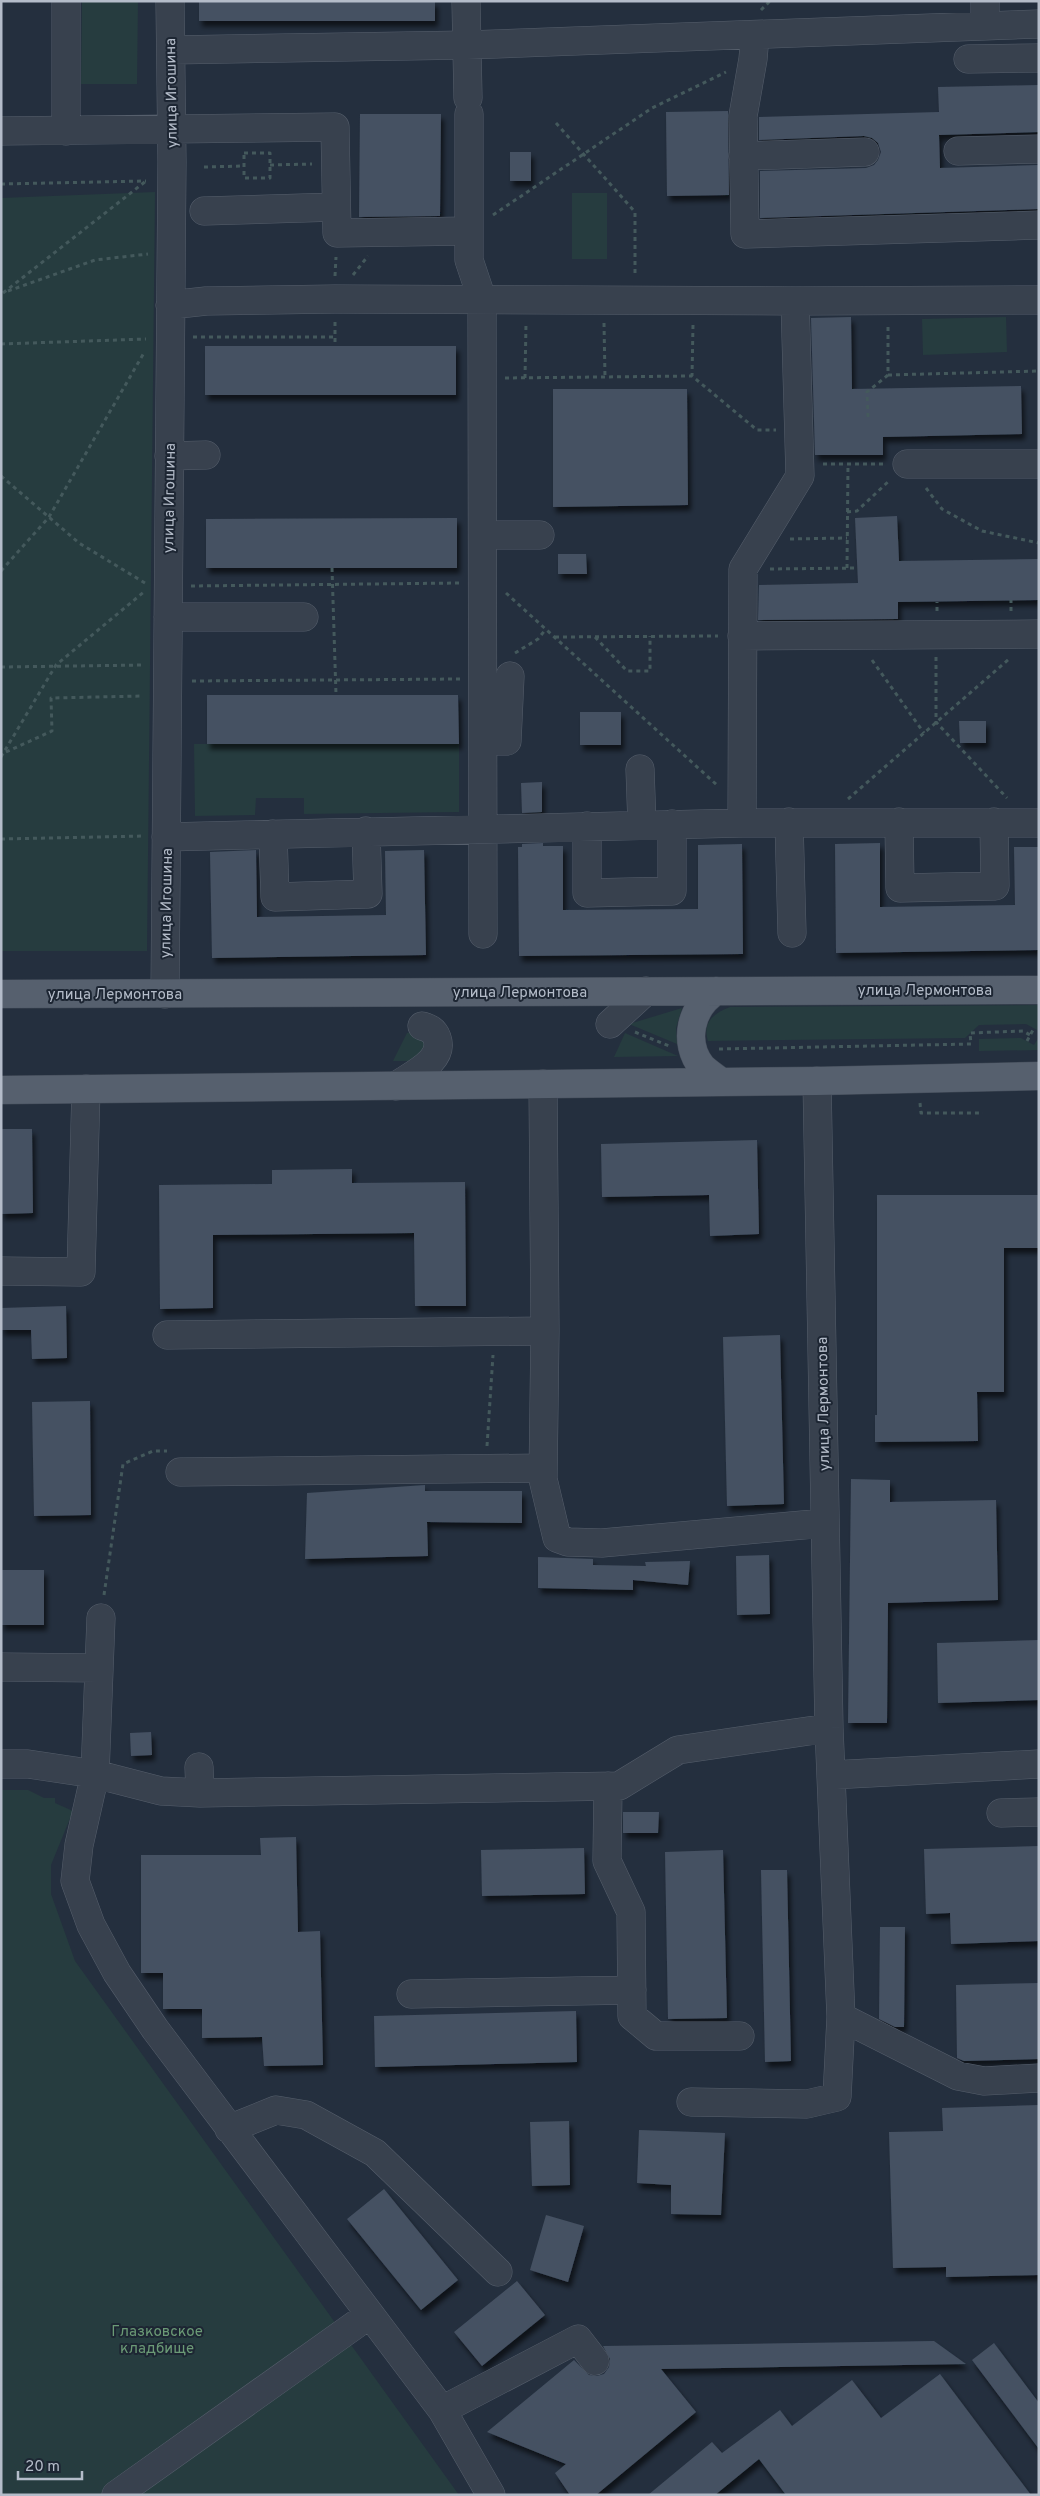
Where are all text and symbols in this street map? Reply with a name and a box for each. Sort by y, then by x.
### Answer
street label: улица Игошина [162,38,183,148]
street label: улица Игошина [160,443,181,553]
street label: улица Игошина [157,848,178,958]
street label: улица Лермонтова [858,982,992,1001]
street label: улица Лермонтова [453,984,587,1003]
street label: улица Лермонтова [48,986,182,1005]
street label: улица Лермонтова [814,1337,835,1471]
park label: Глазковское кладбище [111,2323,203,2359]
scale bar [18,2448,81,2480]
text: 20 m [25,2458,60,2477]

